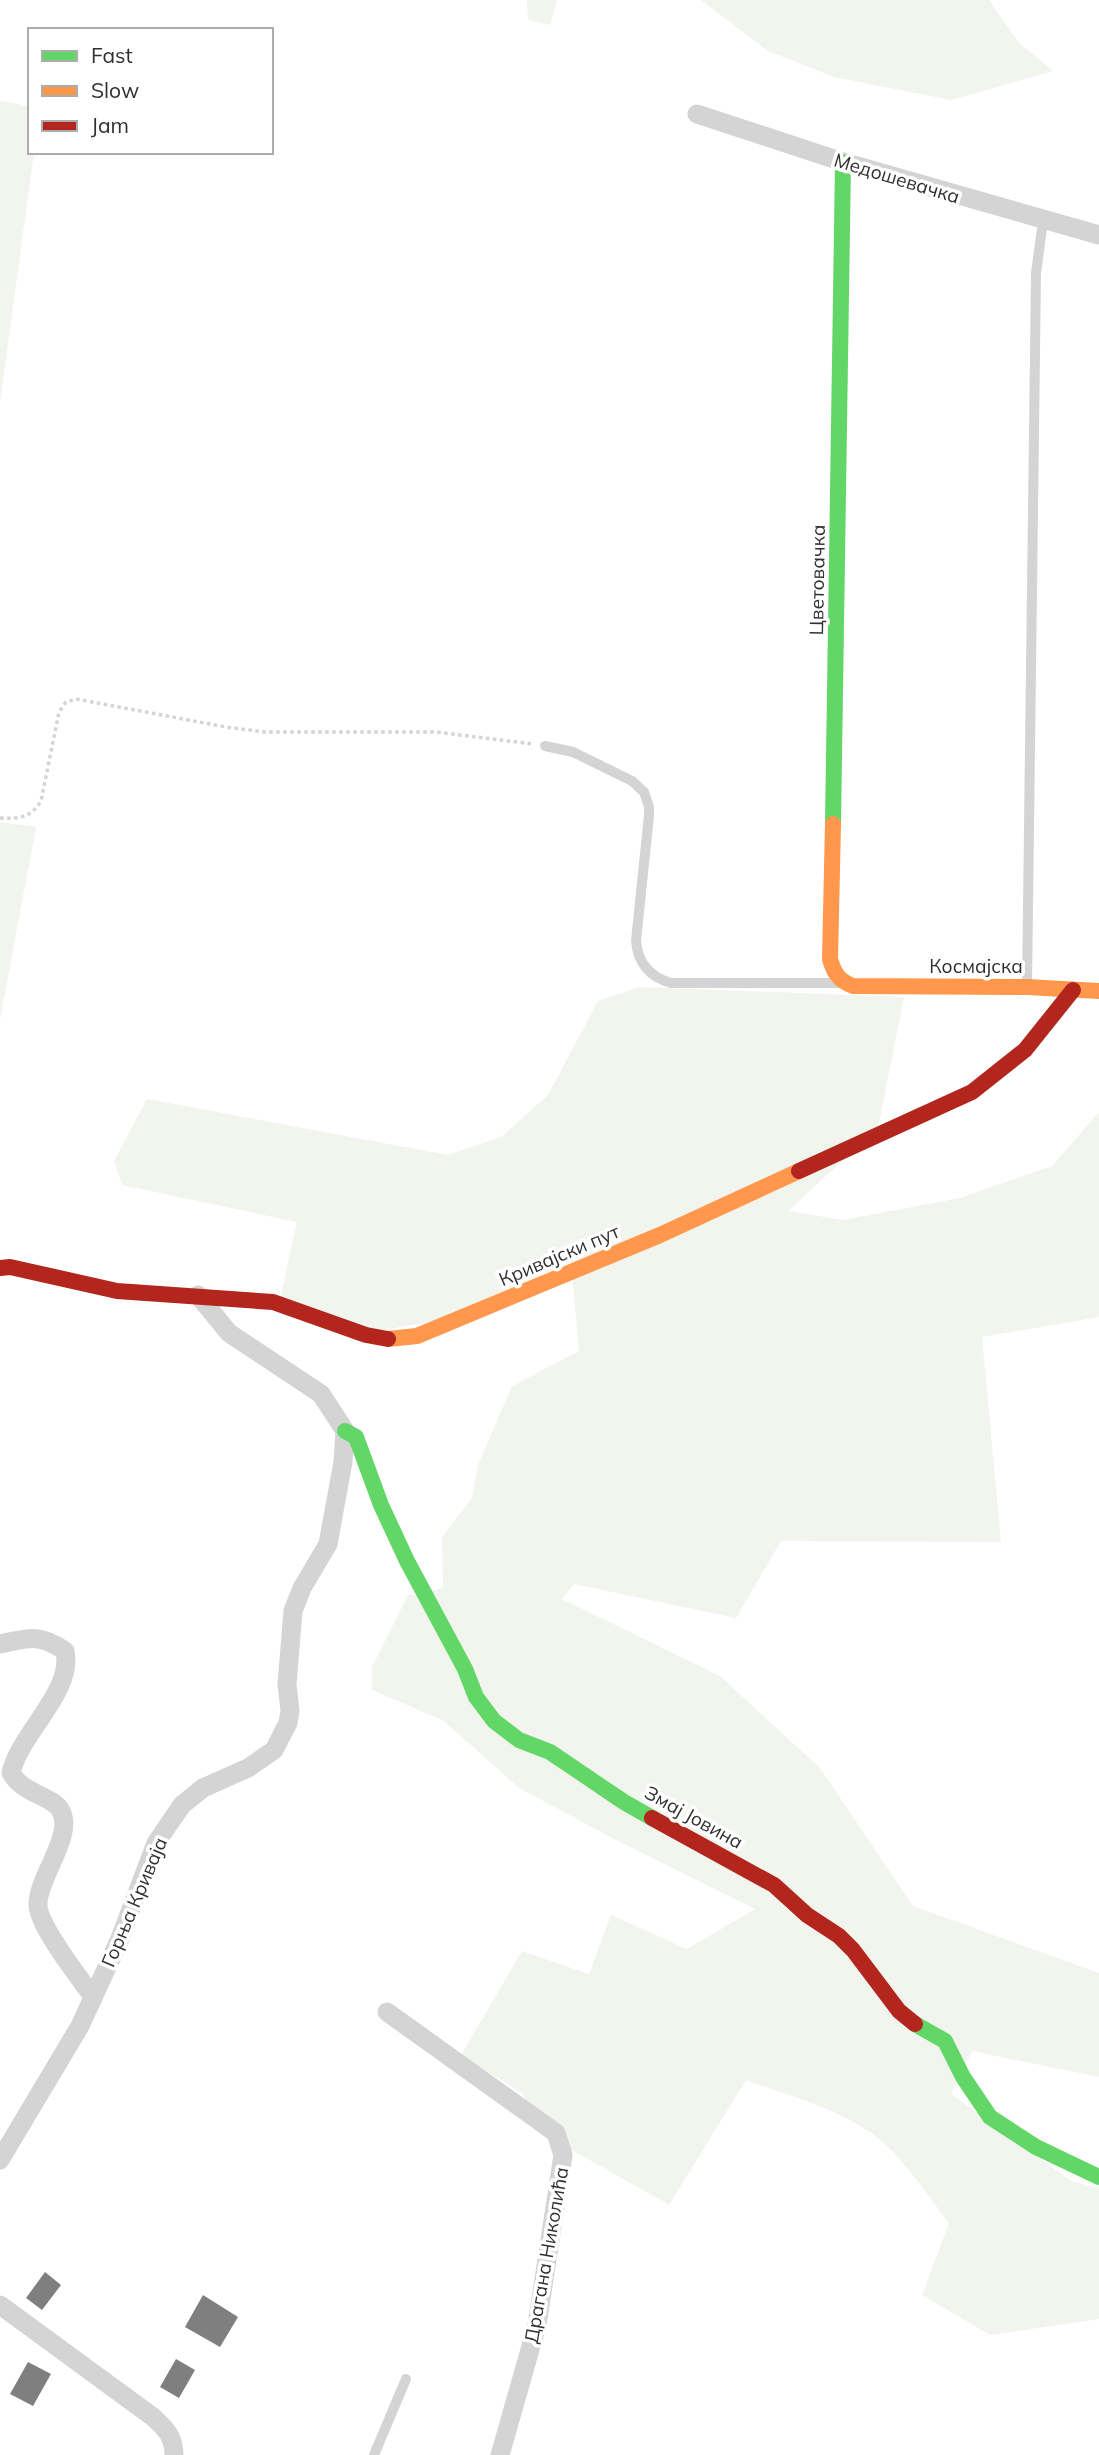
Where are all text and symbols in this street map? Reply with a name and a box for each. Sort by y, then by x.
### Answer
legend [28,28,273,154]
text: Fast [91,42,133,68]
text: Slow [91,77,139,103]
text: Jam [91,112,129,138]
street label: Медошевачка [831,147,963,209]
street label: Цветовачка [804,524,830,636]
street label: Космајска [929,954,1023,978]
street label: Кривајски пут [495,1219,623,1291]
street label: Змај Јовина [641,1780,747,1854]
street label: Горња Криваја [96,1834,172,1970]
street label: Драгана Николића [519,2165,573,2345]

